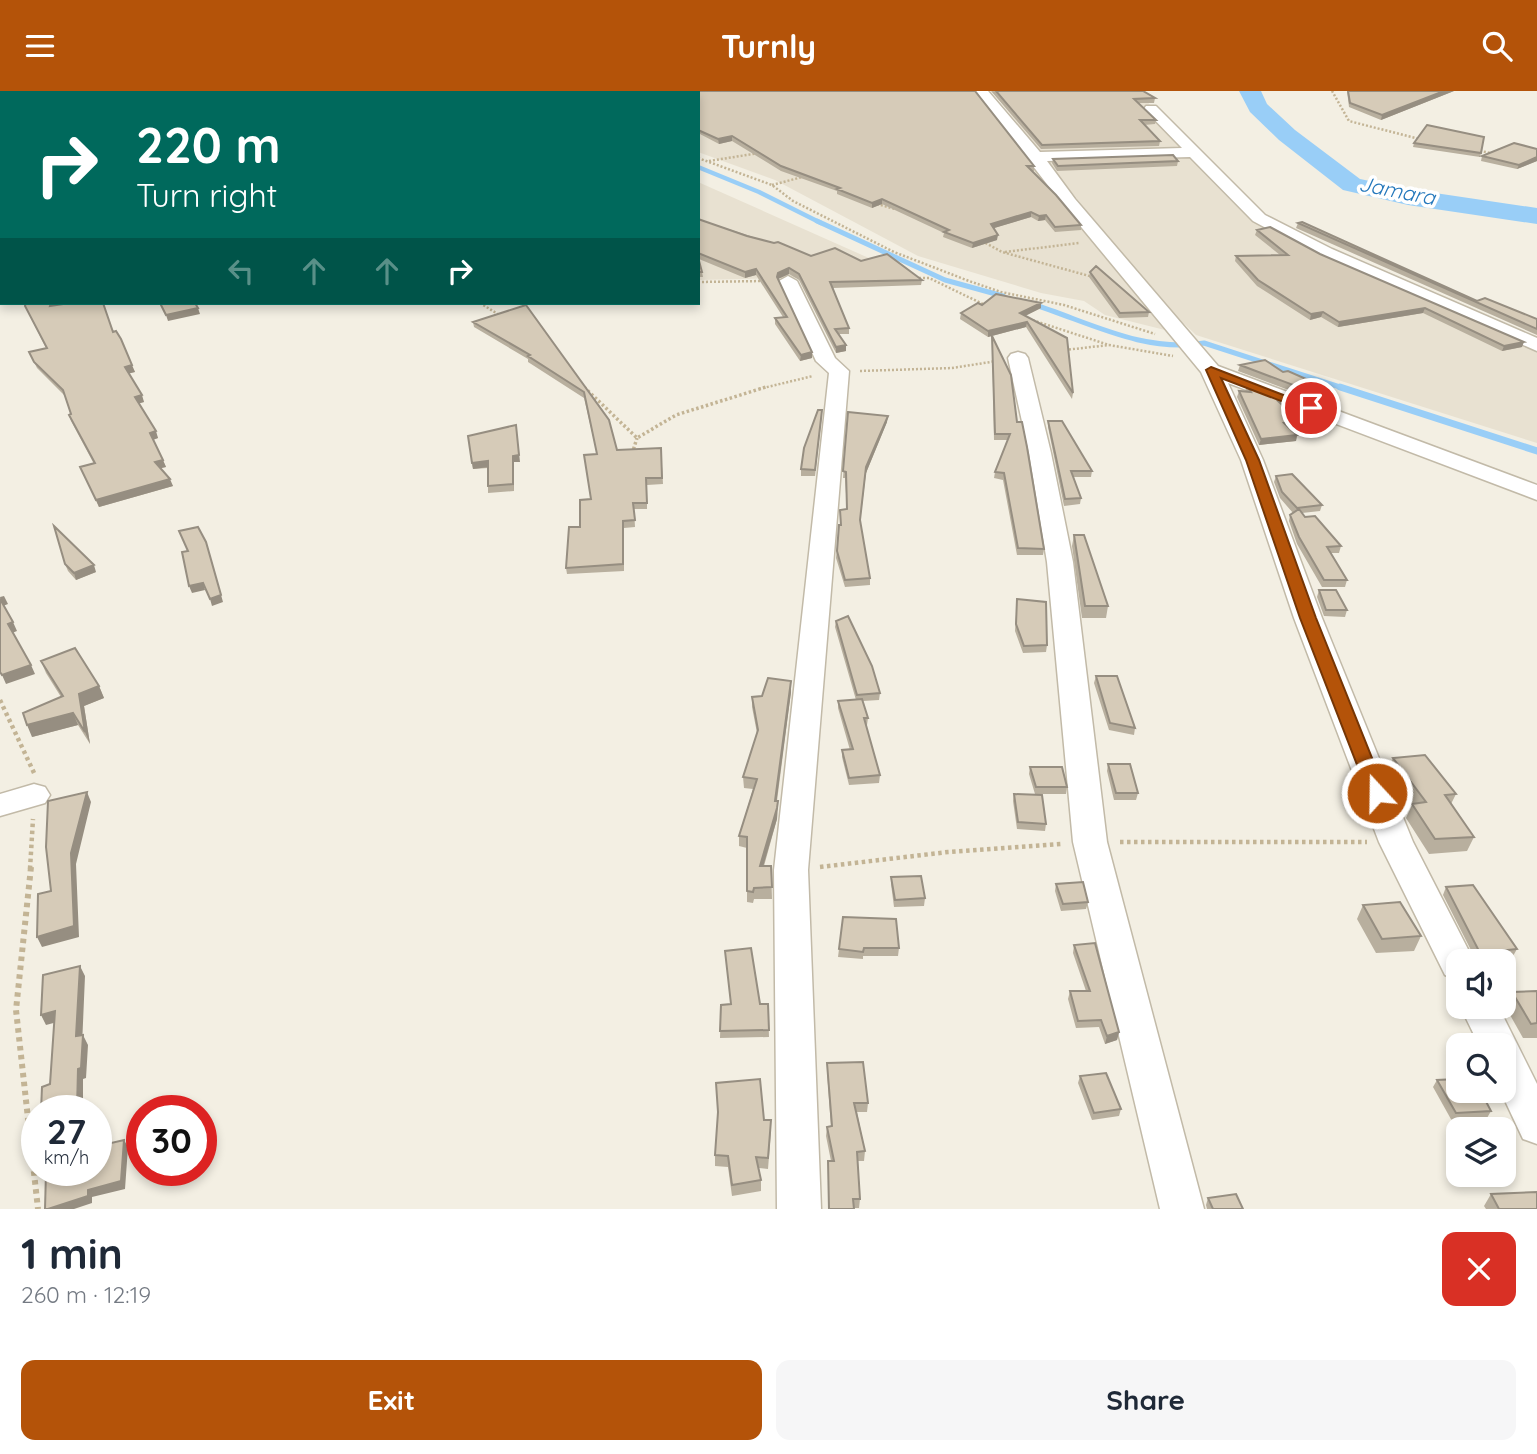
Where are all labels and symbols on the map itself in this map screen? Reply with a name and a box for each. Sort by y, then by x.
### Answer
water label: Jamara [1357,170,1439,210]
pin [1281,378,1341,438]
position arrow [1340,756,1414,830]
speed limit sign: 30 [126,1095,217,1186]

